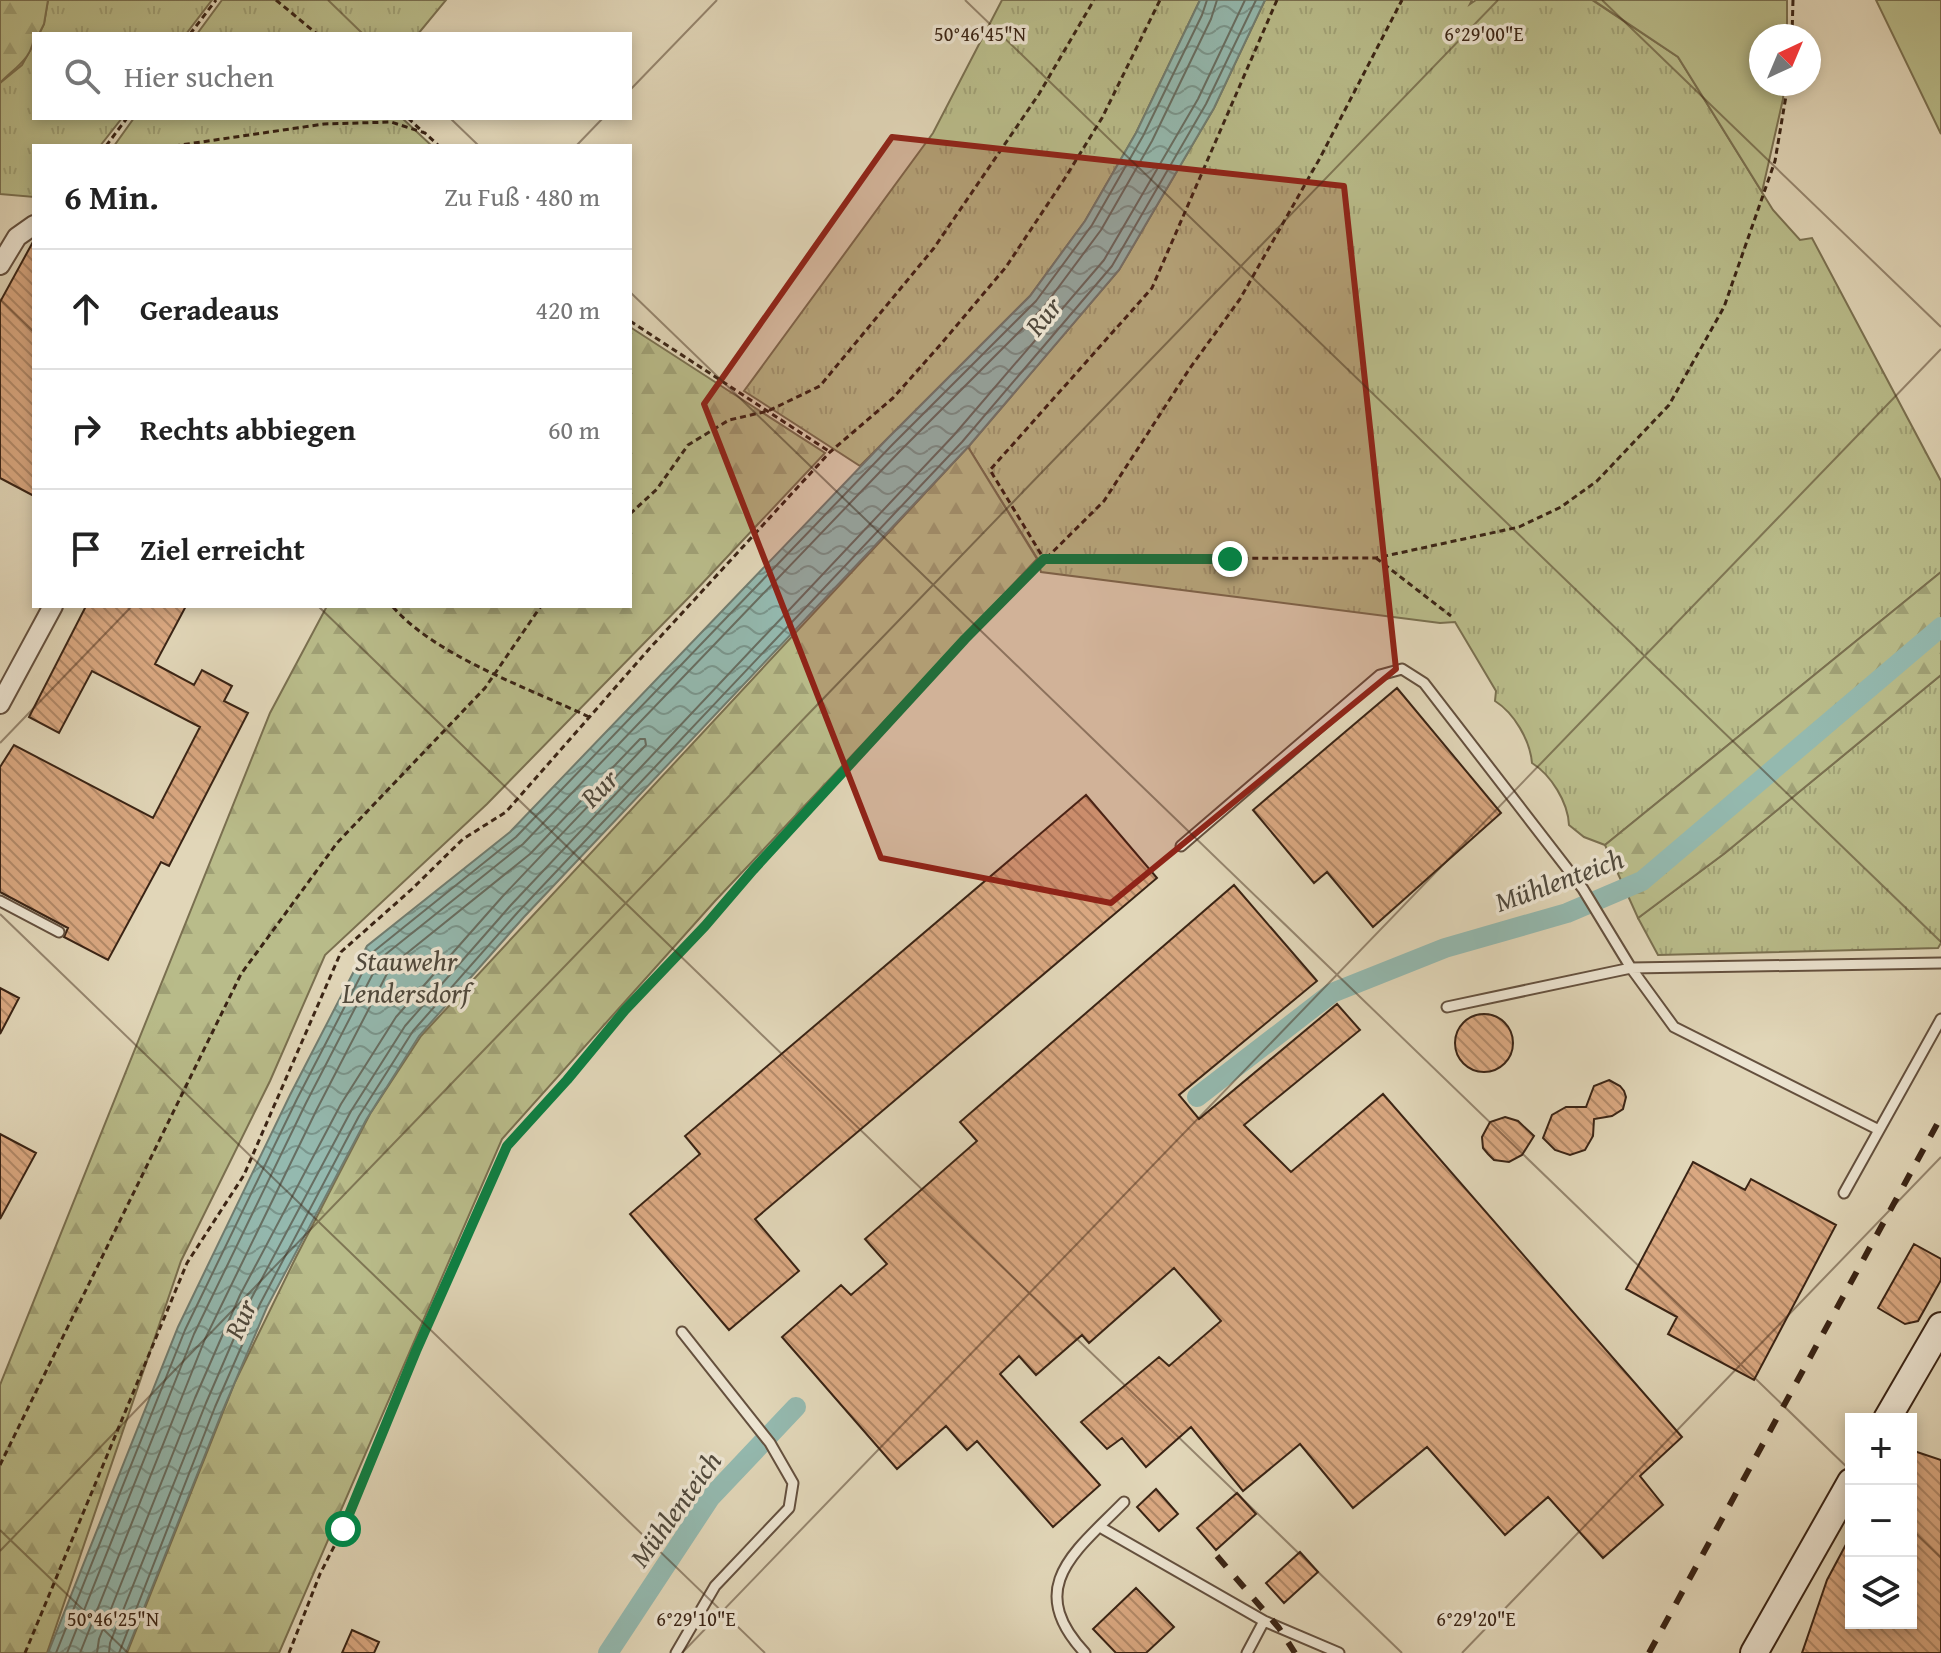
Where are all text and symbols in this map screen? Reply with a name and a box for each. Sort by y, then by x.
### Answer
text: 50°46'45"N [934,19,1026,48]
text: 6°29'00"E [1444,19,1524,48]
north arrow [1749,24,1821,96]
search box [32,32,632,120]
icon: search [60,54,104,98]
text: Hier suchen [124,54,274,98]
text: 6 Min. [64,172,159,221]
text: Zu Fuß · 480 m [444,177,600,216]
water label: Rur [1014,286,1072,345]
icon: ahead [64,287,108,331]
text: Geradeaus [140,287,279,331]
text: 420 m [535,290,600,329]
icon: right [64,407,108,451]
text: Rechts abbiegen [140,407,356,451]
text: 60 m [548,410,600,449]
icon: arrive [64,527,108,571]
text: Ziel erreicht [140,527,305,571]
route end [1212,541,1248,577]
water label: Rur [569,758,628,817]
water label: Mühlenteich [1489,837,1629,922]
water label: Stauwehr Lendersdorf [341,940,475,1013]
water label: Rur [212,1291,267,1346]
map controls [1845,1413,1917,1629]
button: + [1845,1413,1917,1485]
water label: Mühlenteich [619,1442,731,1575]
button: − [1845,1485,1917,1557]
route start [325,1511,361,1547]
button: layers [1845,1557,1917,1629]
text: 50°46'25"N [67,1604,159,1633]
text: 6°29'10"E [656,1604,736,1633]
text: 6°29'20"E [1436,1604,1516,1633]

